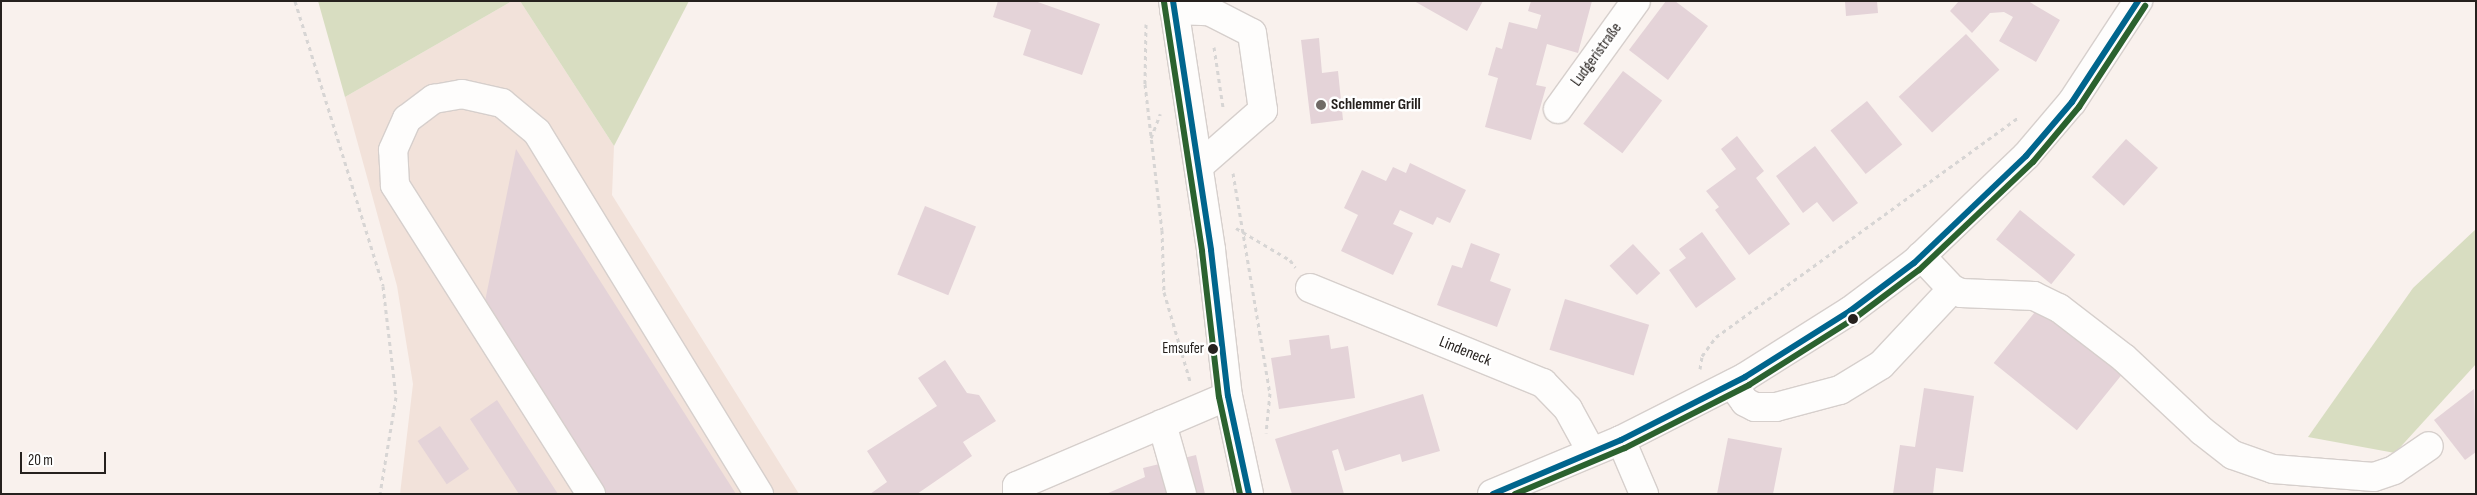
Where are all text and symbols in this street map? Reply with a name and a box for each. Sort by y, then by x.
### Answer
street label: Ludgeristraße [1568,19,1626,91]
place label: Schlemmer Grill [1331,95,1421,115]
marker: Schlemmer Grill [1315,99,1327,111]
unlabelled marker [1848,314,1858,324]
street label: Lindeneck [1436,333,1494,371]
place label: Emsufer [1162,340,1204,358]
marker: Emsufer [1208,344,1218,354]
scale bar [22,442,109,474]
text: 20 m [28,451,53,470]

